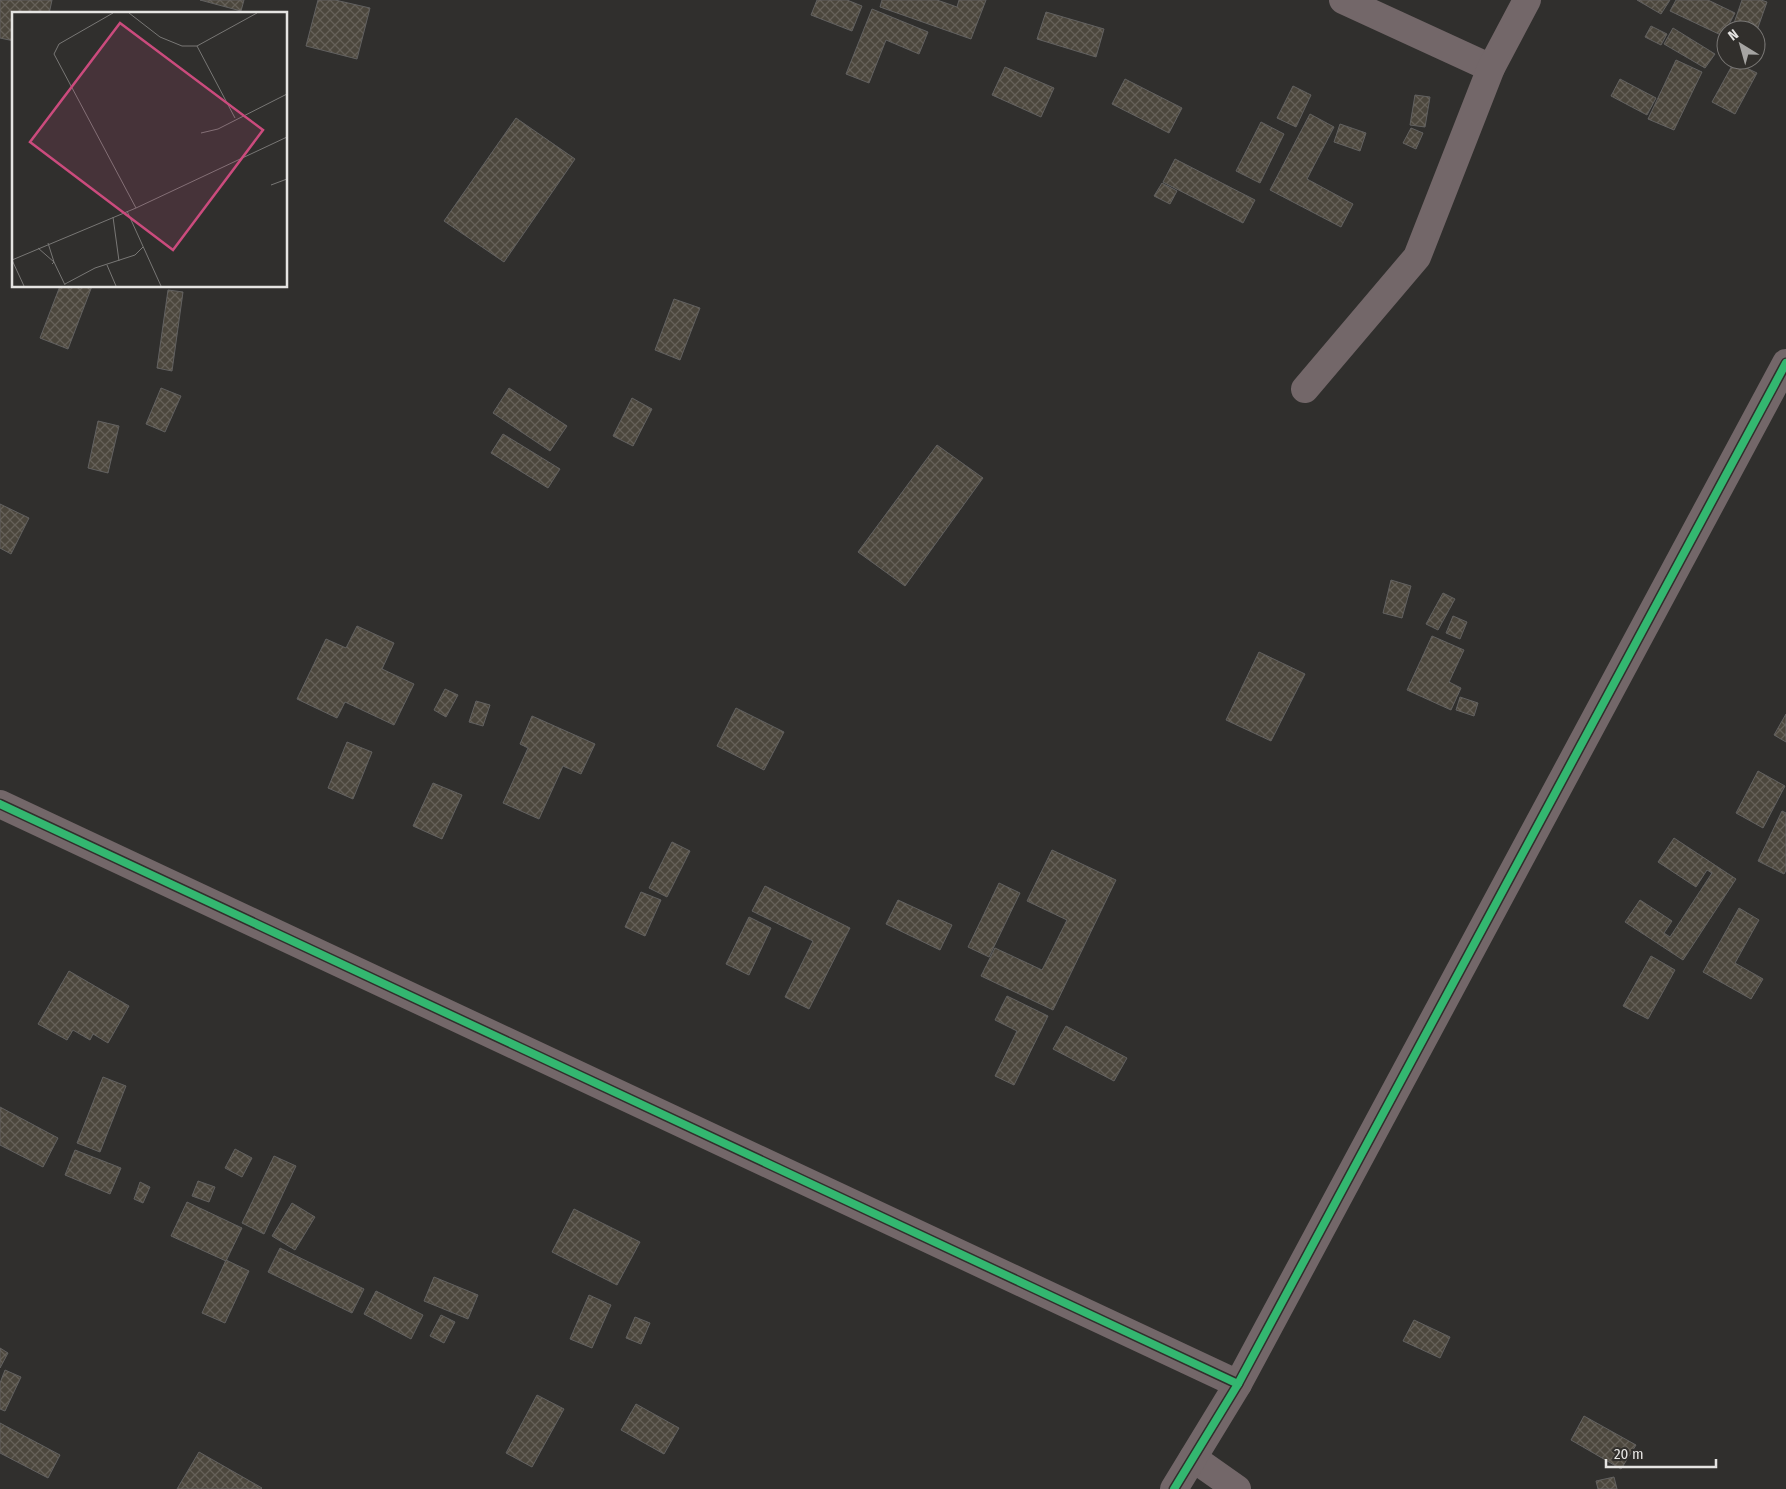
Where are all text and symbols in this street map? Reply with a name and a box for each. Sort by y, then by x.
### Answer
inset map [12,12,288,288]
north arrow [1716,20,1766,70]
text: N [1725,26,1742,44]
scale bar [1606,1436,1716,1468]
text: 20 m [1614,1445,1644,1463]

